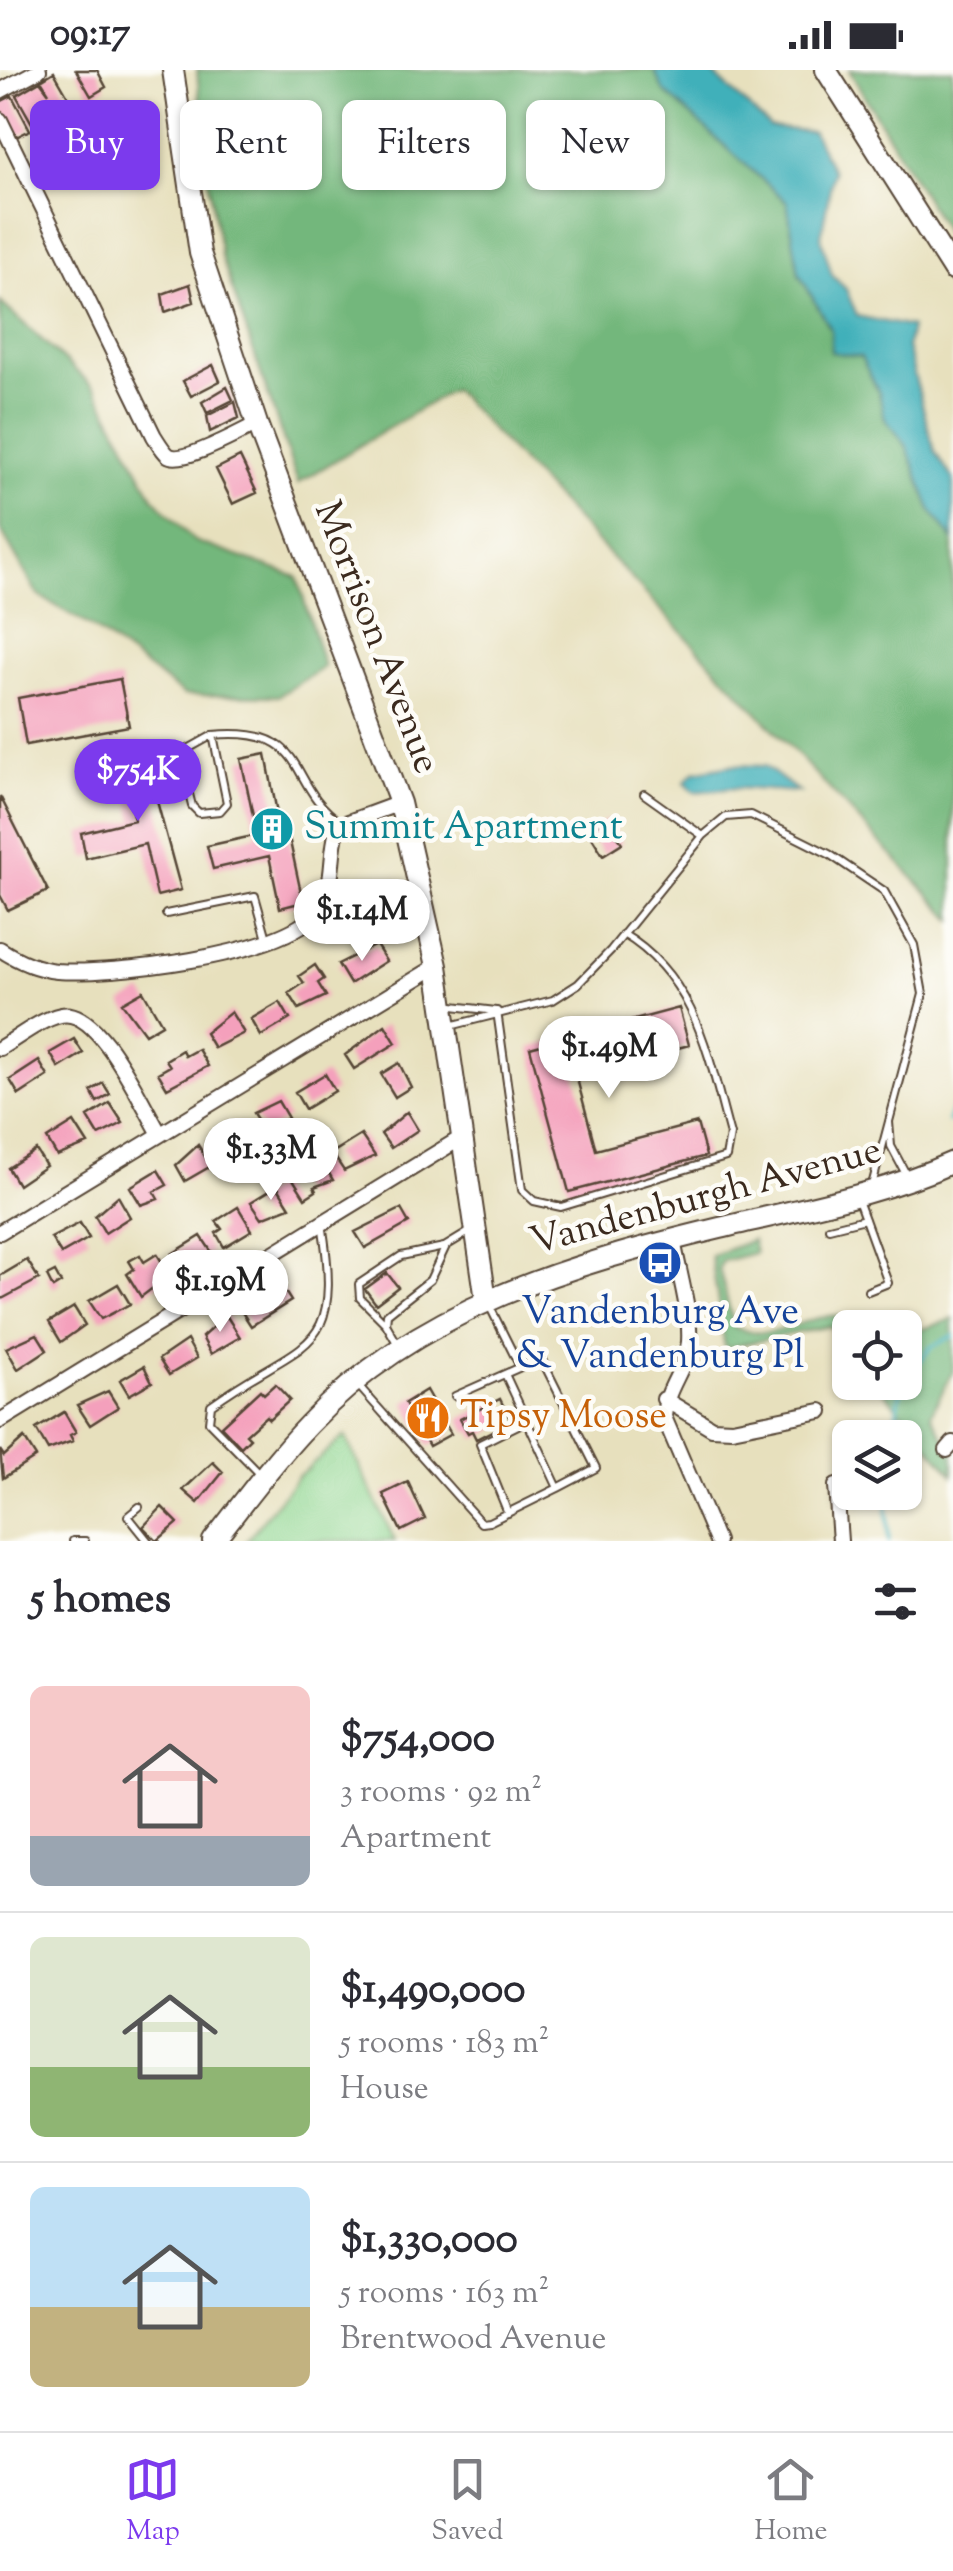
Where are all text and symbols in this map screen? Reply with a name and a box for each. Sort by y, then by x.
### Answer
text: 09:17 [50,8,130,62]
chip: Buy [30,100,160,190]
chip: Rent [180,100,322,190]
chip: Filters [342,100,506,190]
chip: New [526,100,665,190]
street label: Morrison Avenue [298,494,452,782]
pin: $754K [68,739,208,824]
text: $754K [96,748,180,794]
place label: Summit Apartment [304,802,623,856]
building icon: Summit Apartment [249,806,295,852]
pin: $1.14M [281,879,443,964]
text: $1.14M [316,888,408,934]
pin: $1.49M [528,1016,690,1101]
text: $1.49M [561,1025,657,1071]
pin: $1.33M [190,1118,352,1203]
street label: Vandenburgh Avenue [524,1125,888,1271]
text: $1.33M [225,1127,317,1173]
bus stop icon: Vandenburg Ave & Vandenburg Pl [637,1240,683,1286]
pin: $1.19M [139,1250,301,1335]
text: $1.19M [174,1259,266,1305]
place label: Vandenburg Ave & Vandenburg Pl [516,1287,804,1385]
map controls [832,1310,922,1510]
button: locate [832,1310,922,1400]
place label: Tipsy Moose [460,1391,667,1445]
restaurant icon: Tipsy Moose [405,1395,451,1441]
button: layers [832,1420,922,1510]
text: 5 homes [30,1571,171,1631]
icon: filters [868,1574,923,1629]
text: $754,000 [340,1710,495,1770]
icon: home [110,1726,230,1846]
text: 3 rooms · 92 m² [340,1770,542,1816]
text: Apartment [340,1816,491,1862]
text: $1,490,000 [340,1961,525,2021]
icon: home [110,1977,230,2097]
text: 5 rooms · 183 m² [340,2021,549,2067]
text: House [340,2067,429,2113]
text: $1,330,000 [340,2211,518,2271]
icon: home [110,2227,230,2347]
text: 5 rooms · 163 m² [340,2271,549,2317]
text: Brentwood Avenue [340,2317,606,2363]
tab: Map [125,2452,180,2552]
tab: Saved [431,2452,503,2552]
tab: Home [754,2452,828,2552]

